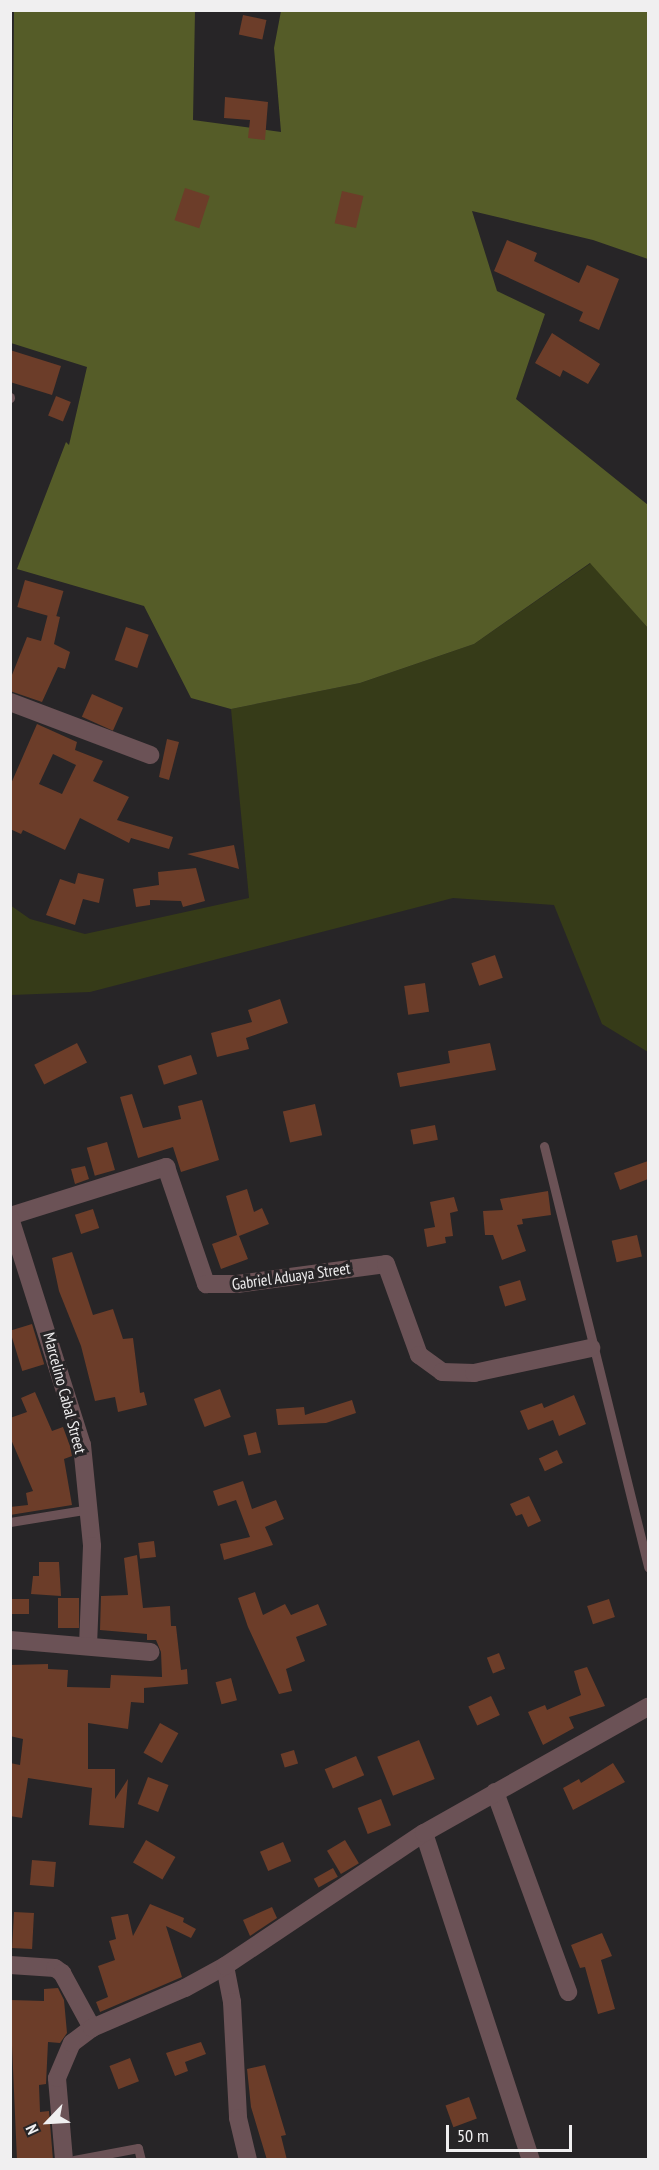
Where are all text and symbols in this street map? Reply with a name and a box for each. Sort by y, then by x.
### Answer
street label: Gabriel Aduaya Street [230,1258,352,1294]
street label: Marcelino Cabal Street [40,1330,90,1456]
north arrow [18,2092,78,2152]
scale bar [449,2113,575,2151]
text: N [21,2121,43,2138]
text: 50 m [457,2124,489,2147]

